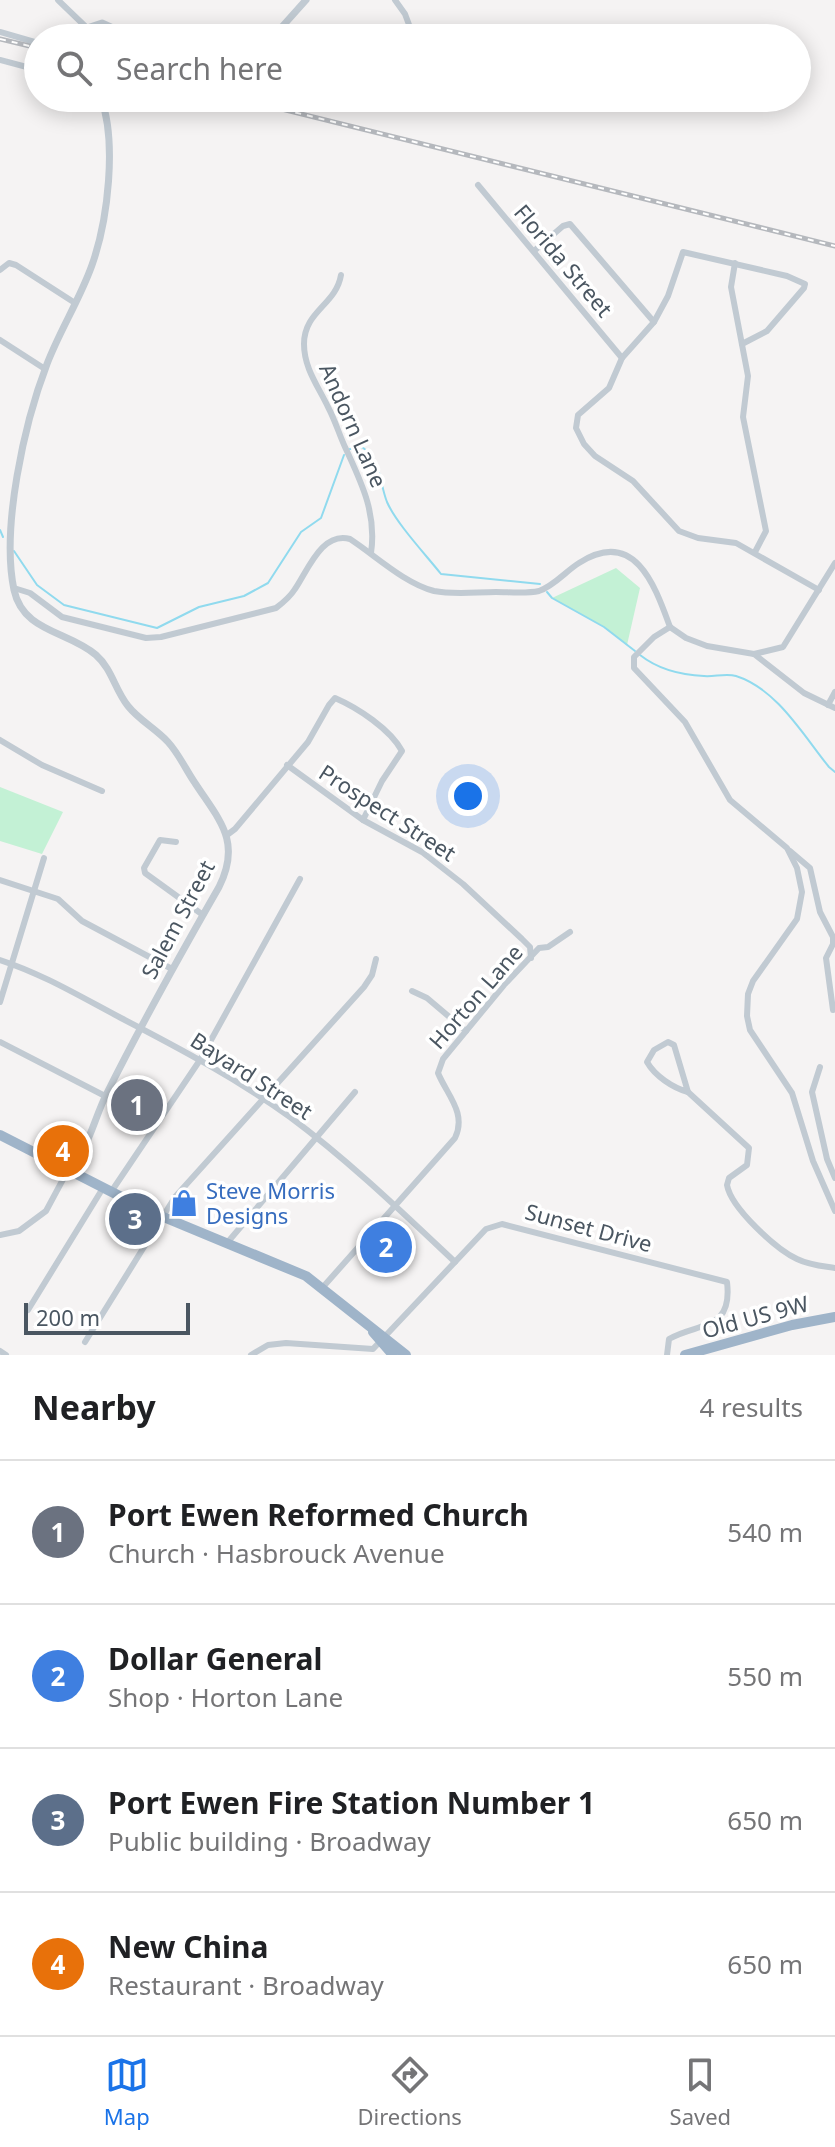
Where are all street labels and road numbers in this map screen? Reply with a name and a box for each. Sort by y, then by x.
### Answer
street label: Florida Street [508,197,620,323]
street label: Andorn Lane [313,358,395,492]
street label: Prospect Street [314,757,462,867]
street label: Salem Street [133,854,221,984]
street label: Horton Lane [421,937,529,1055]
street label: Bayard Street [185,1024,319,1126]
street label: Sunset Drive [522,1196,656,1258]
street label: Old US 9W [698,1287,812,1345]

